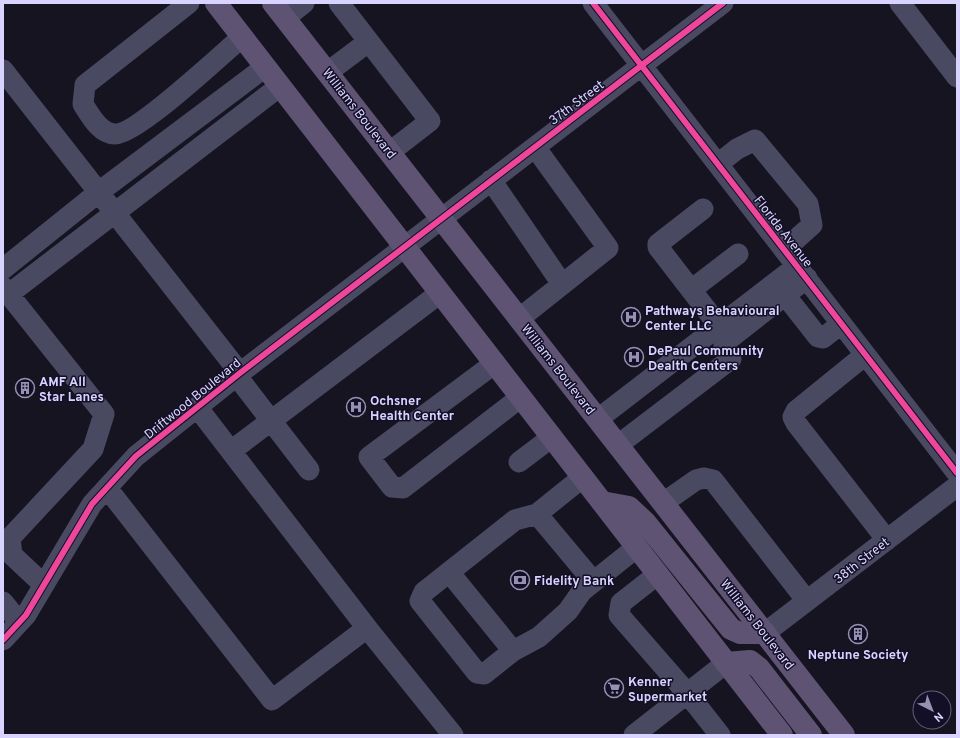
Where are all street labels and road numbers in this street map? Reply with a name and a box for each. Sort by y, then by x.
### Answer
street label: Williams Boulevard [318,66,399,163]
street label: 37th Street [546,78,608,130]
street label: Florida Avenue [750,193,815,271]
street label: Williams Boulevard [517,322,598,419]
street label: Driftwood Boulevard [142,356,245,443]
street label: 38th Street [831,535,893,588]
street label: Williams Boulevard [716,577,797,674]

